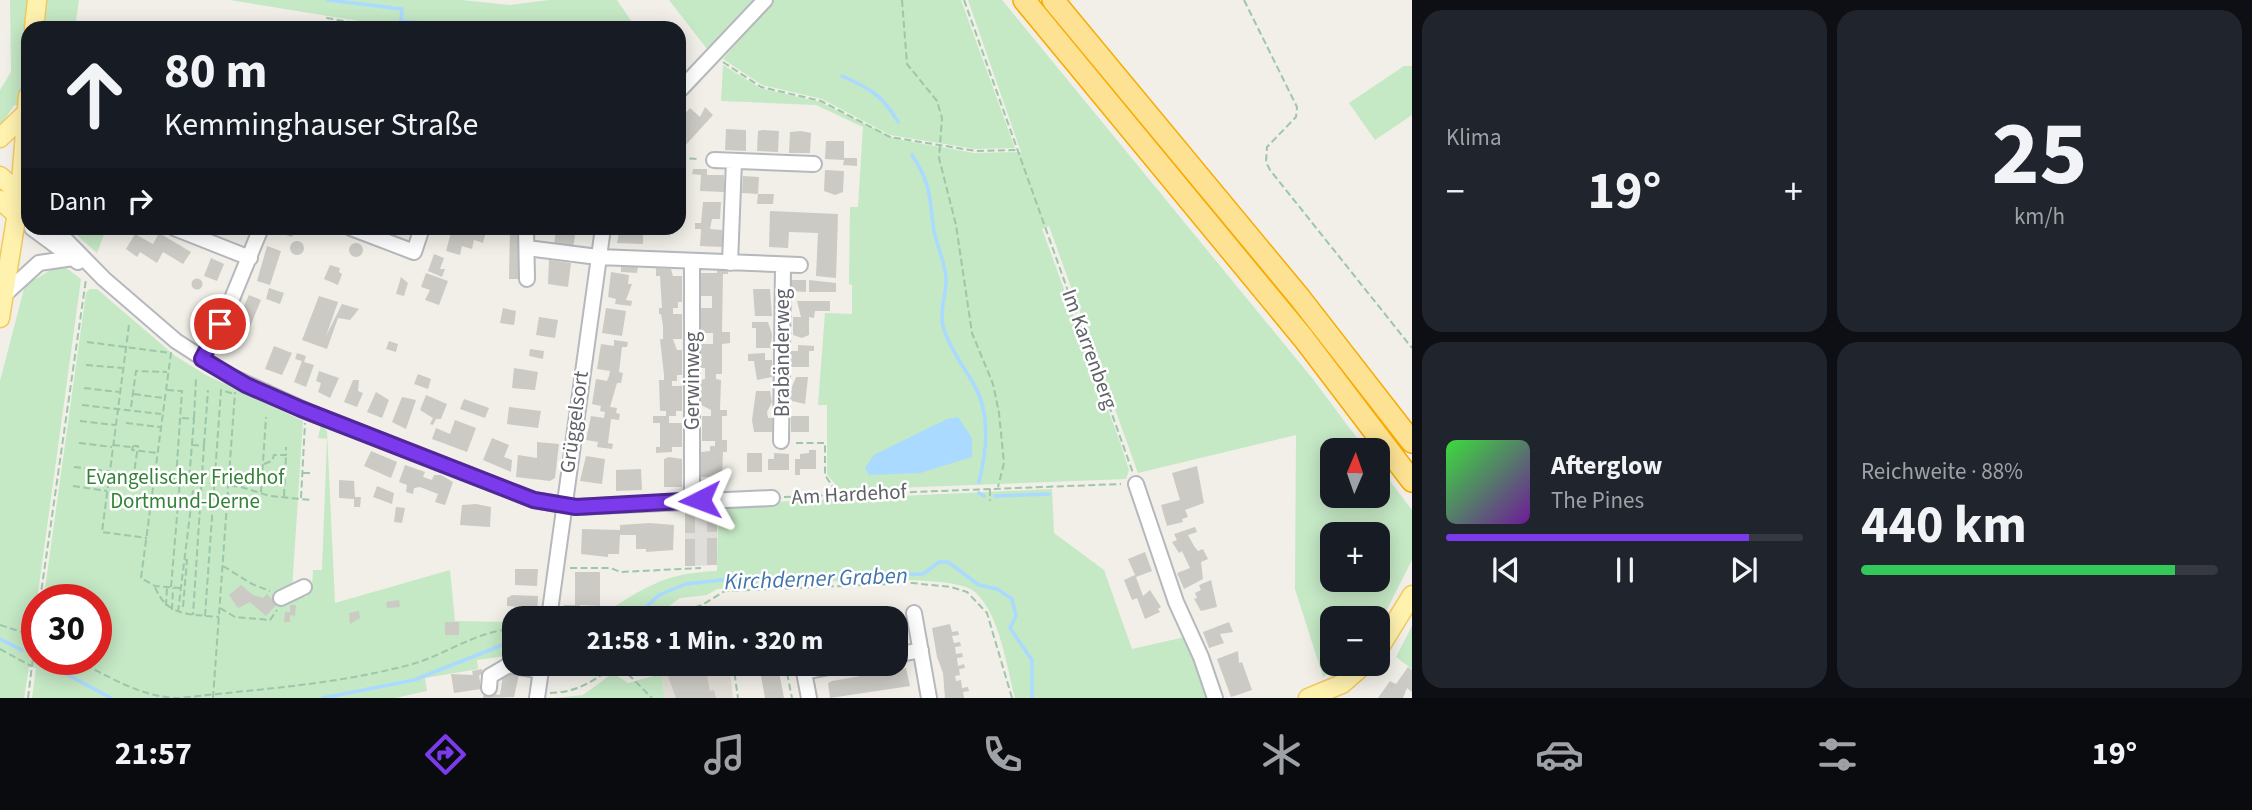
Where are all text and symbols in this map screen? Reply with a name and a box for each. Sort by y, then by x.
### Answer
text: 80 m [164,37,268,107]
icon: ahead [49,49,140,140]
text: 25 [1991,90,2088,219]
text: Kemminghauser Straße [164,102,478,148]
text: Klima [1446,121,1502,154]
text: 19° [1588,155,1661,229]
text: − [1446,165,1465,219]
text: + [1784,165,1803,219]
icon: right [121,182,159,220]
text: Dann [49,183,107,220]
text: km/h [2014,200,2065,233]
street label: Im Karrenberg [1054,285,1126,414]
street label: Brabänderweg [767,288,797,417]
pin [190,294,250,354]
icon: arrive [201,305,239,343]
street label: Gerwinweg [677,331,707,430]
street label: Grüggelsort [552,369,596,475]
north arrow [1320,438,1390,508]
map controls [1320,438,1390,676]
text: Afterglow [1551,447,1662,484]
text: Reichweite · 88% [1861,455,2023,488]
park label: Evangelischer Friedhof Dortmund-Derne [86,462,285,516]
position arrow [663,463,737,537]
street label: Am Hardehof [791,476,908,512]
text: The Pines [1551,484,1644,517]
text: 440 km [1861,489,2027,563]
button: + [1320,522,1390,592]
icon: previous [1487,551,1525,589]
icon: pause [1606,551,1644,589]
icon: next [1725,551,1763,589]
water label: Kirchderner Graben [724,559,908,598]
speed limit sign: 30 [21,584,112,675]
button: − [1320,606,1390,676]
text: 21:58 · 1 Min. · 320 m [587,622,823,659]
icon: directions [421,730,470,779]
icon: music [700,730,749,779]
icon: phone [978,730,1027,779]
icon: climate [1257,730,1306,779]
icon: car [1535,730,1584,779]
icon: filters [1813,730,1862,779]
text: 21:57 [115,731,192,777]
text: 19° [2092,731,2137,777]

